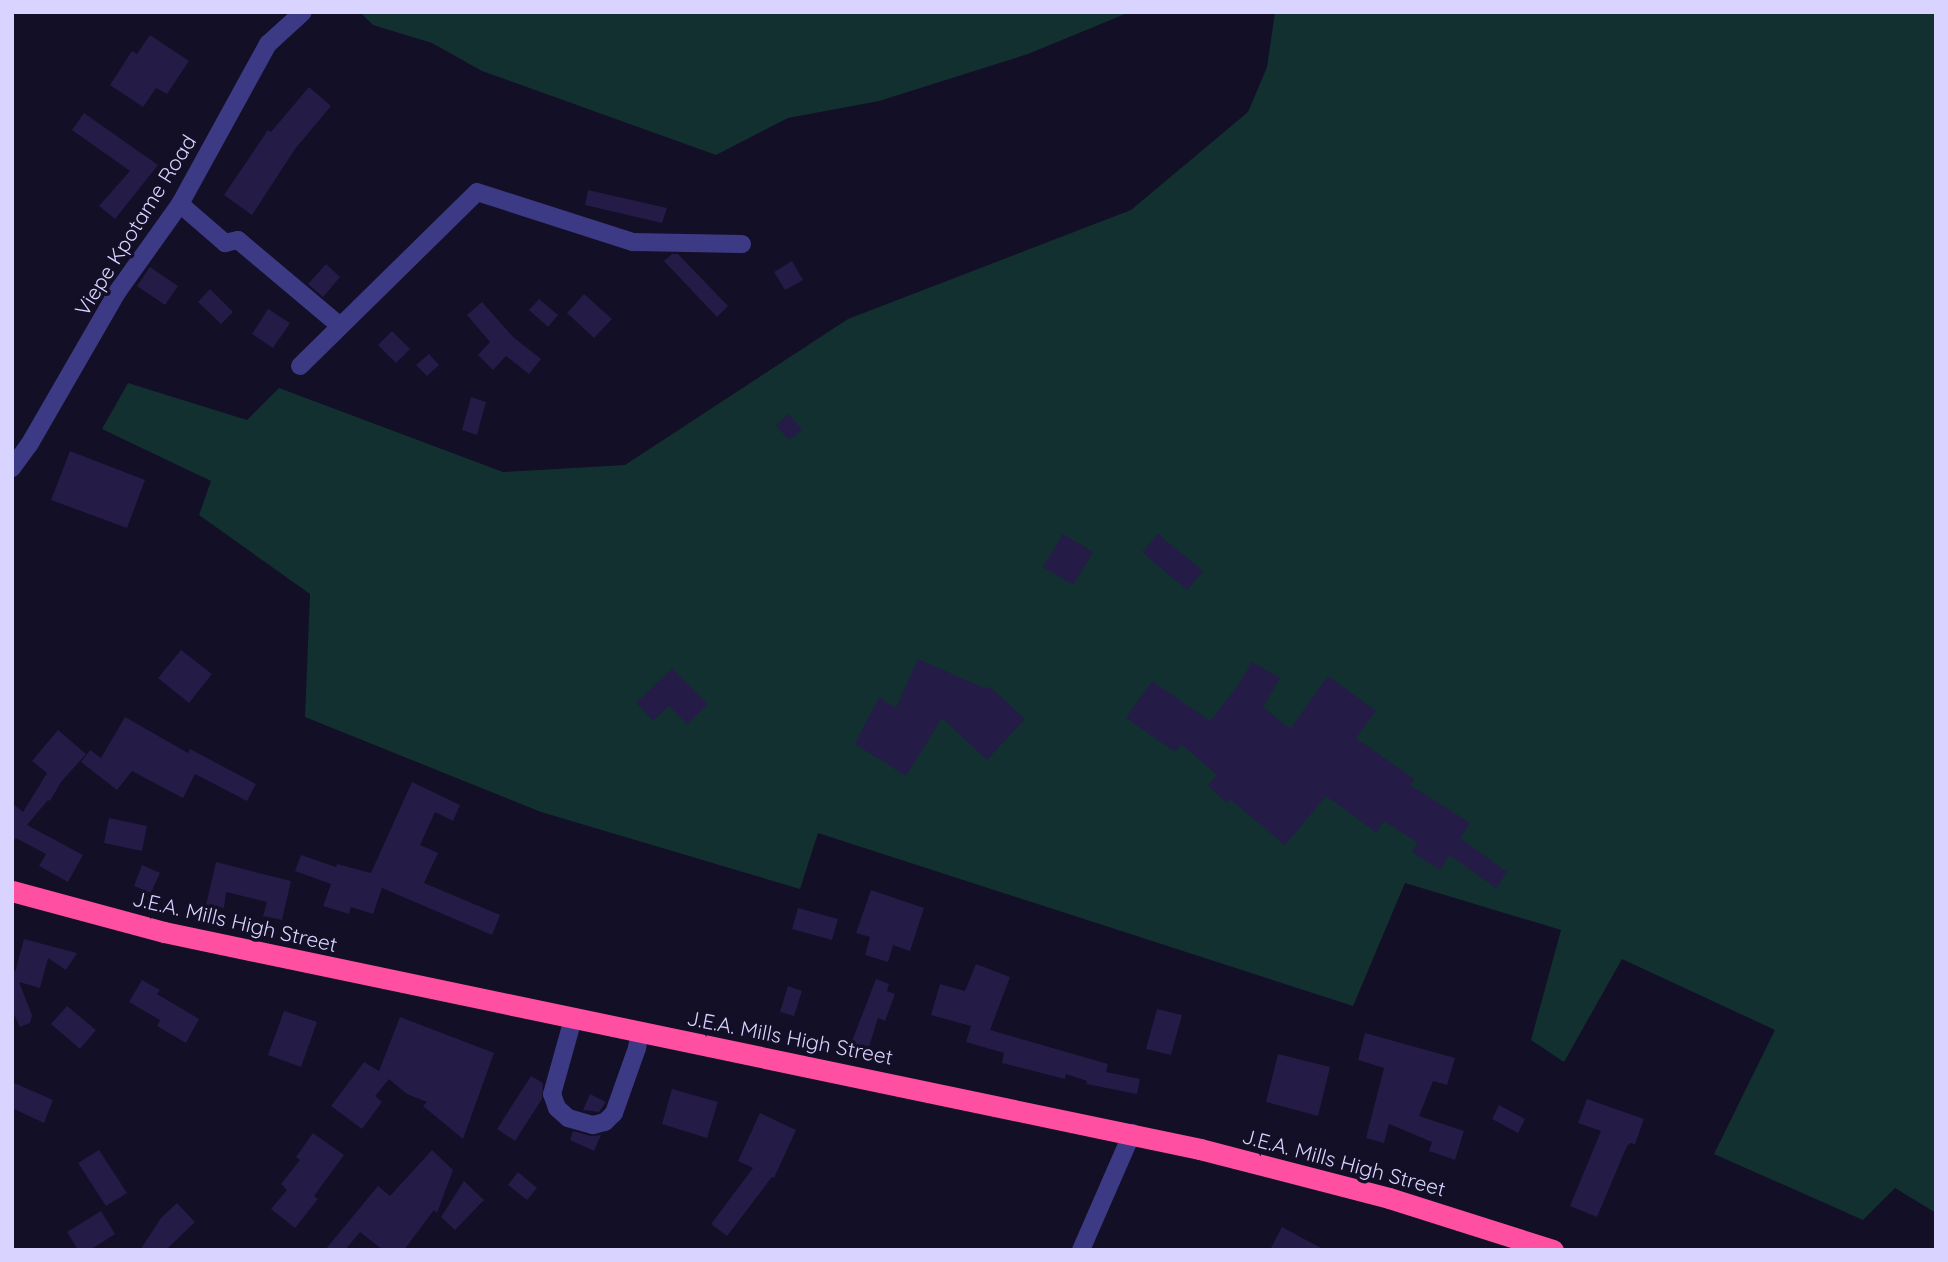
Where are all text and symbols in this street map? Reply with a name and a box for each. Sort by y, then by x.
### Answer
street label: Viepe Kpotame Road [69,130,201,320]
street label: J.E.A. Mills High Street [130,885,340,957]
street label: J.E.A. Mills High Street [685,1005,895,1069]
street label: J.E.A. Mills High Street [1240,1123,1448,1201]

